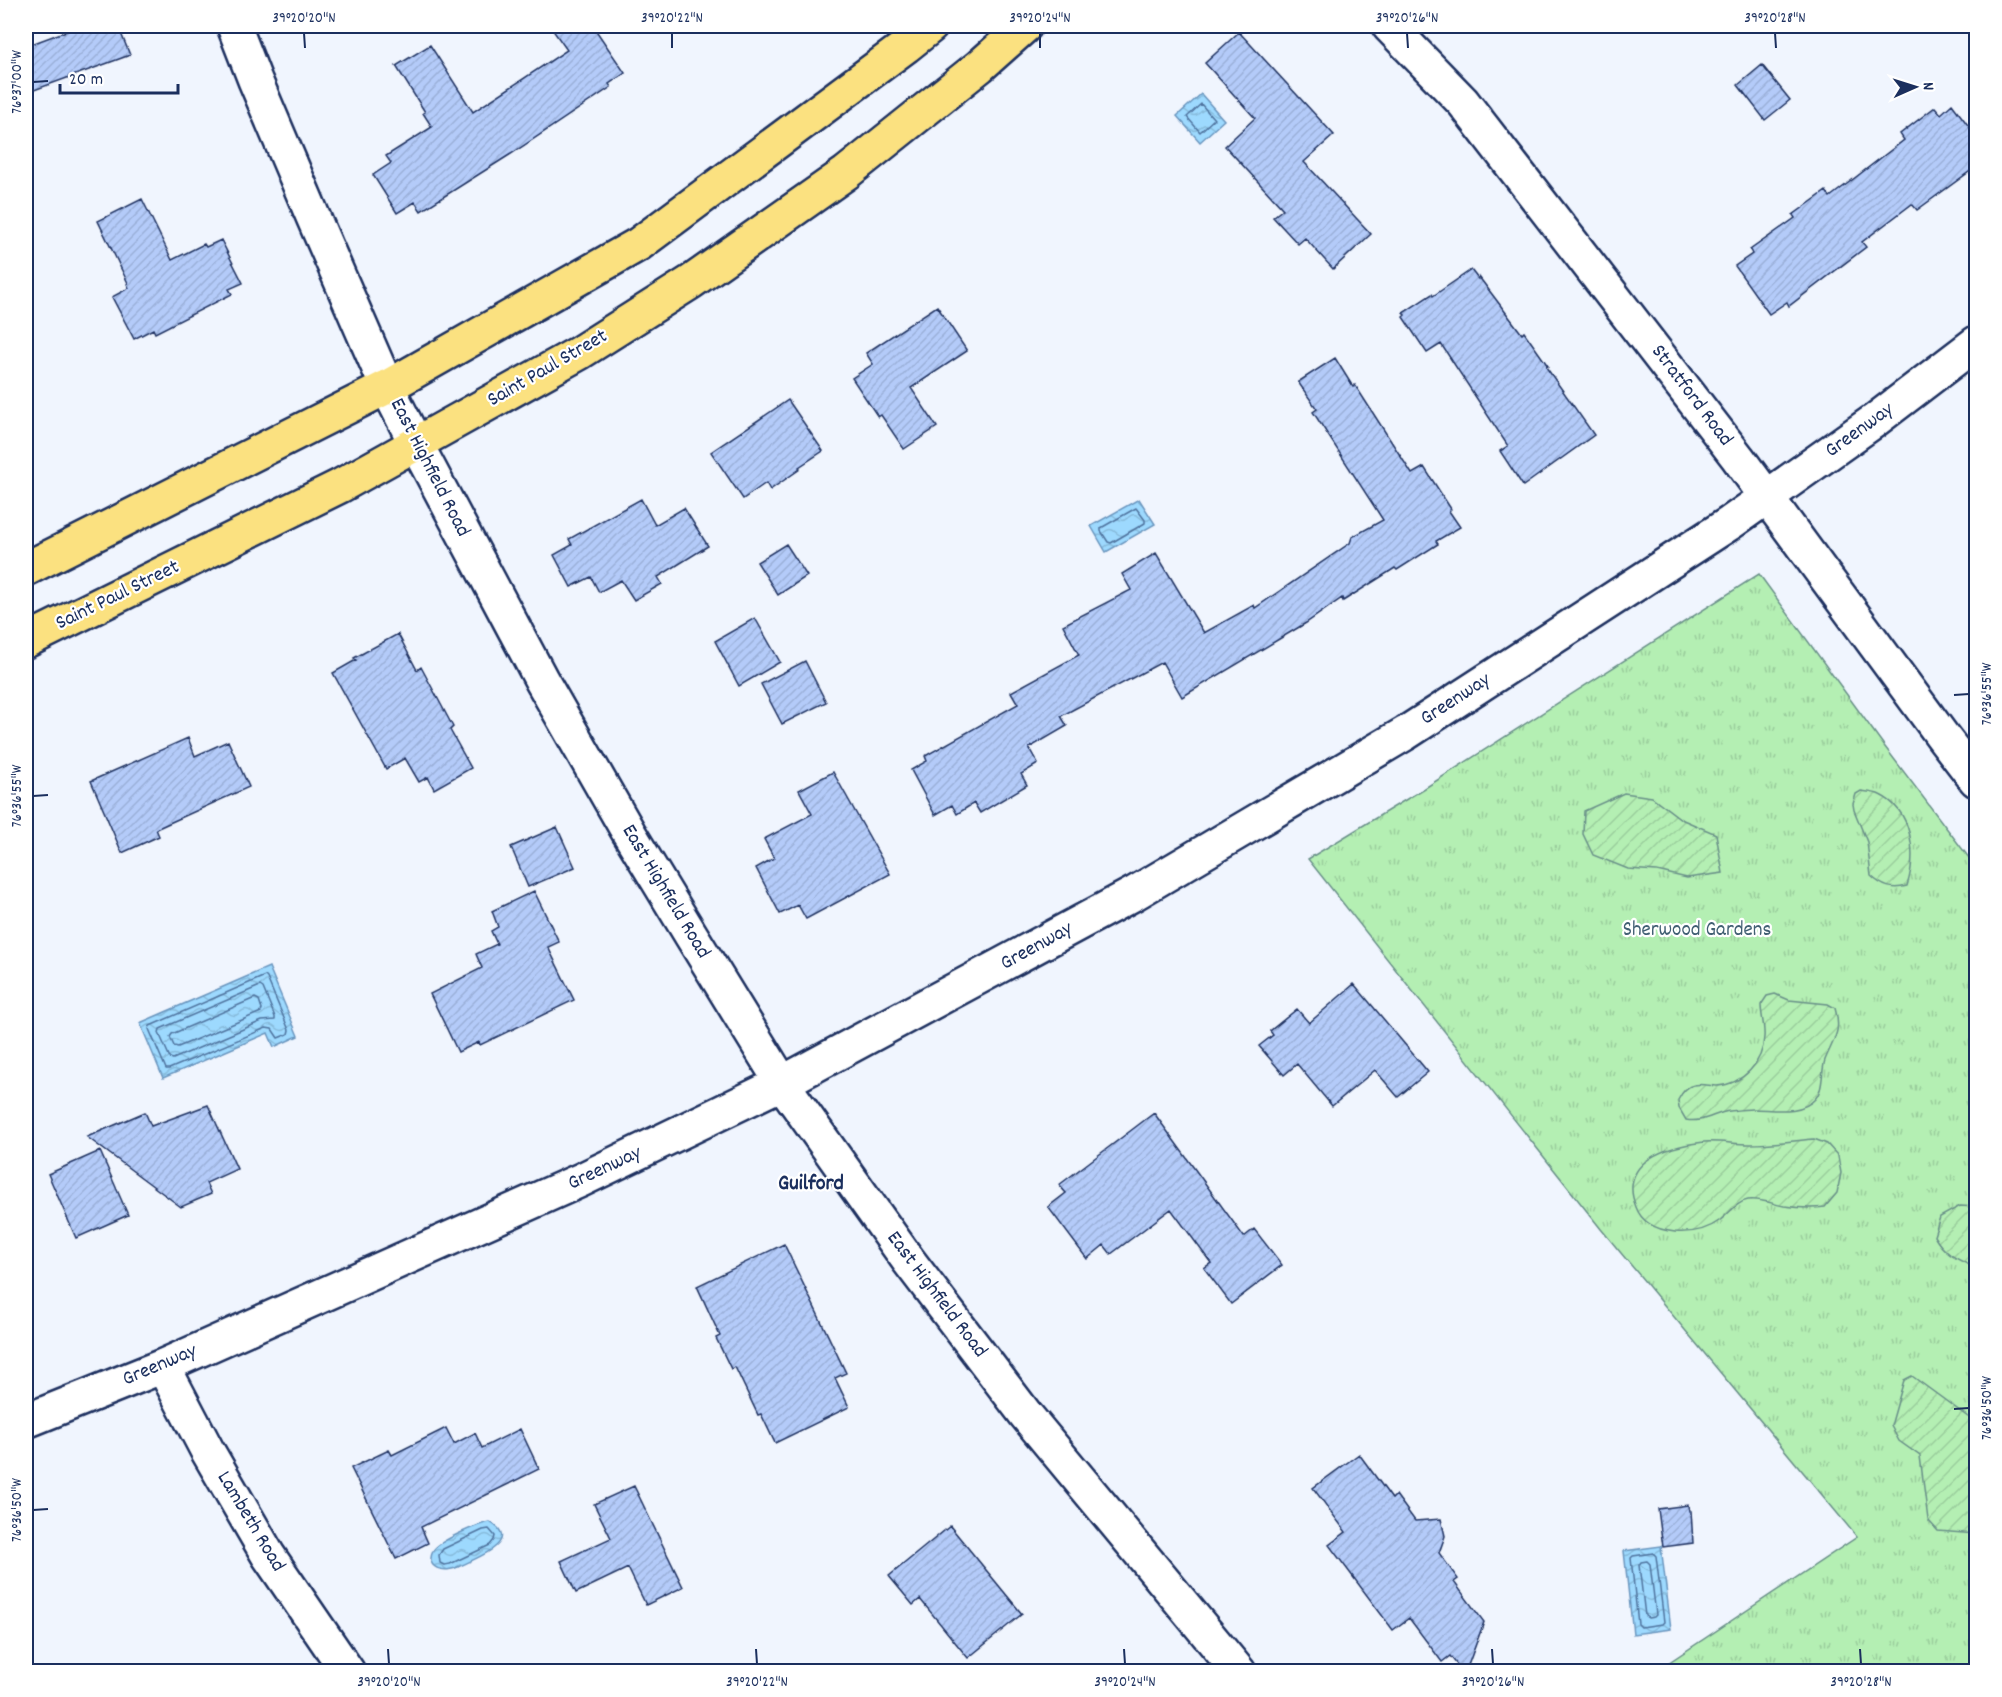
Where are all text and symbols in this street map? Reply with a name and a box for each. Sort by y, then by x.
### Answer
text: 39°20'20"N [272,8,336,30]
text: 39°20'22"N [641,8,703,30]
text: 39°20'24"N [1009,8,1071,30]
text: 39°20'26"N [1376,8,1438,30]
text: 39°20'28"N [1744,8,1806,30]
text: 76°37'00"W [7,50,29,114]
scale bar [60,57,178,95]
north arrow [1885,57,1945,117]
text: 20 m [69,68,103,93]
text: N [1916,82,1939,91]
street label: Saint Paul Street [482,322,614,416]
street label: Stratford Road [1643,339,1739,453]
street label: East Highfield Road [381,393,477,543]
street label: Greenway [1819,396,1901,466]
street label: Saint Paul Street [51,553,185,639]
text: 76°36'55"W [1977,662,1999,725]
street label: Greenway [1415,666,1497,734]
text: 76°36'55"W [7,764,29,827]
street label: East Highfield Road [613,819,717,965]
street label: Greenway [995,915,1079,979]
park label: Sherwood Gardens [1623,916,1771,946]
street label: Greenway [563,1139,647,1199]
district label: Guilford [778,1169,844,1200]
street label: East Highfield Road [878,1225,994,1365]
street label: Greenway [118,1337,202,1395]
text: 76°36'50"W [1977,1376,1999,1440]
street label: Lambeth Road [208,1466,292,1578]
text: 76°36'50"W [7,1478,29,1542]
text: 39°20'20"N [357,1672,421,1694]
text: 39°20'22"N [726,1672,788,1694]
text: 39°20'24"N [1094,1672,1156,1694]
text: 39°20'26"N [1462,1672,1524,1694]
text: 39°20'28"N [1830,1672,1892,1694]

